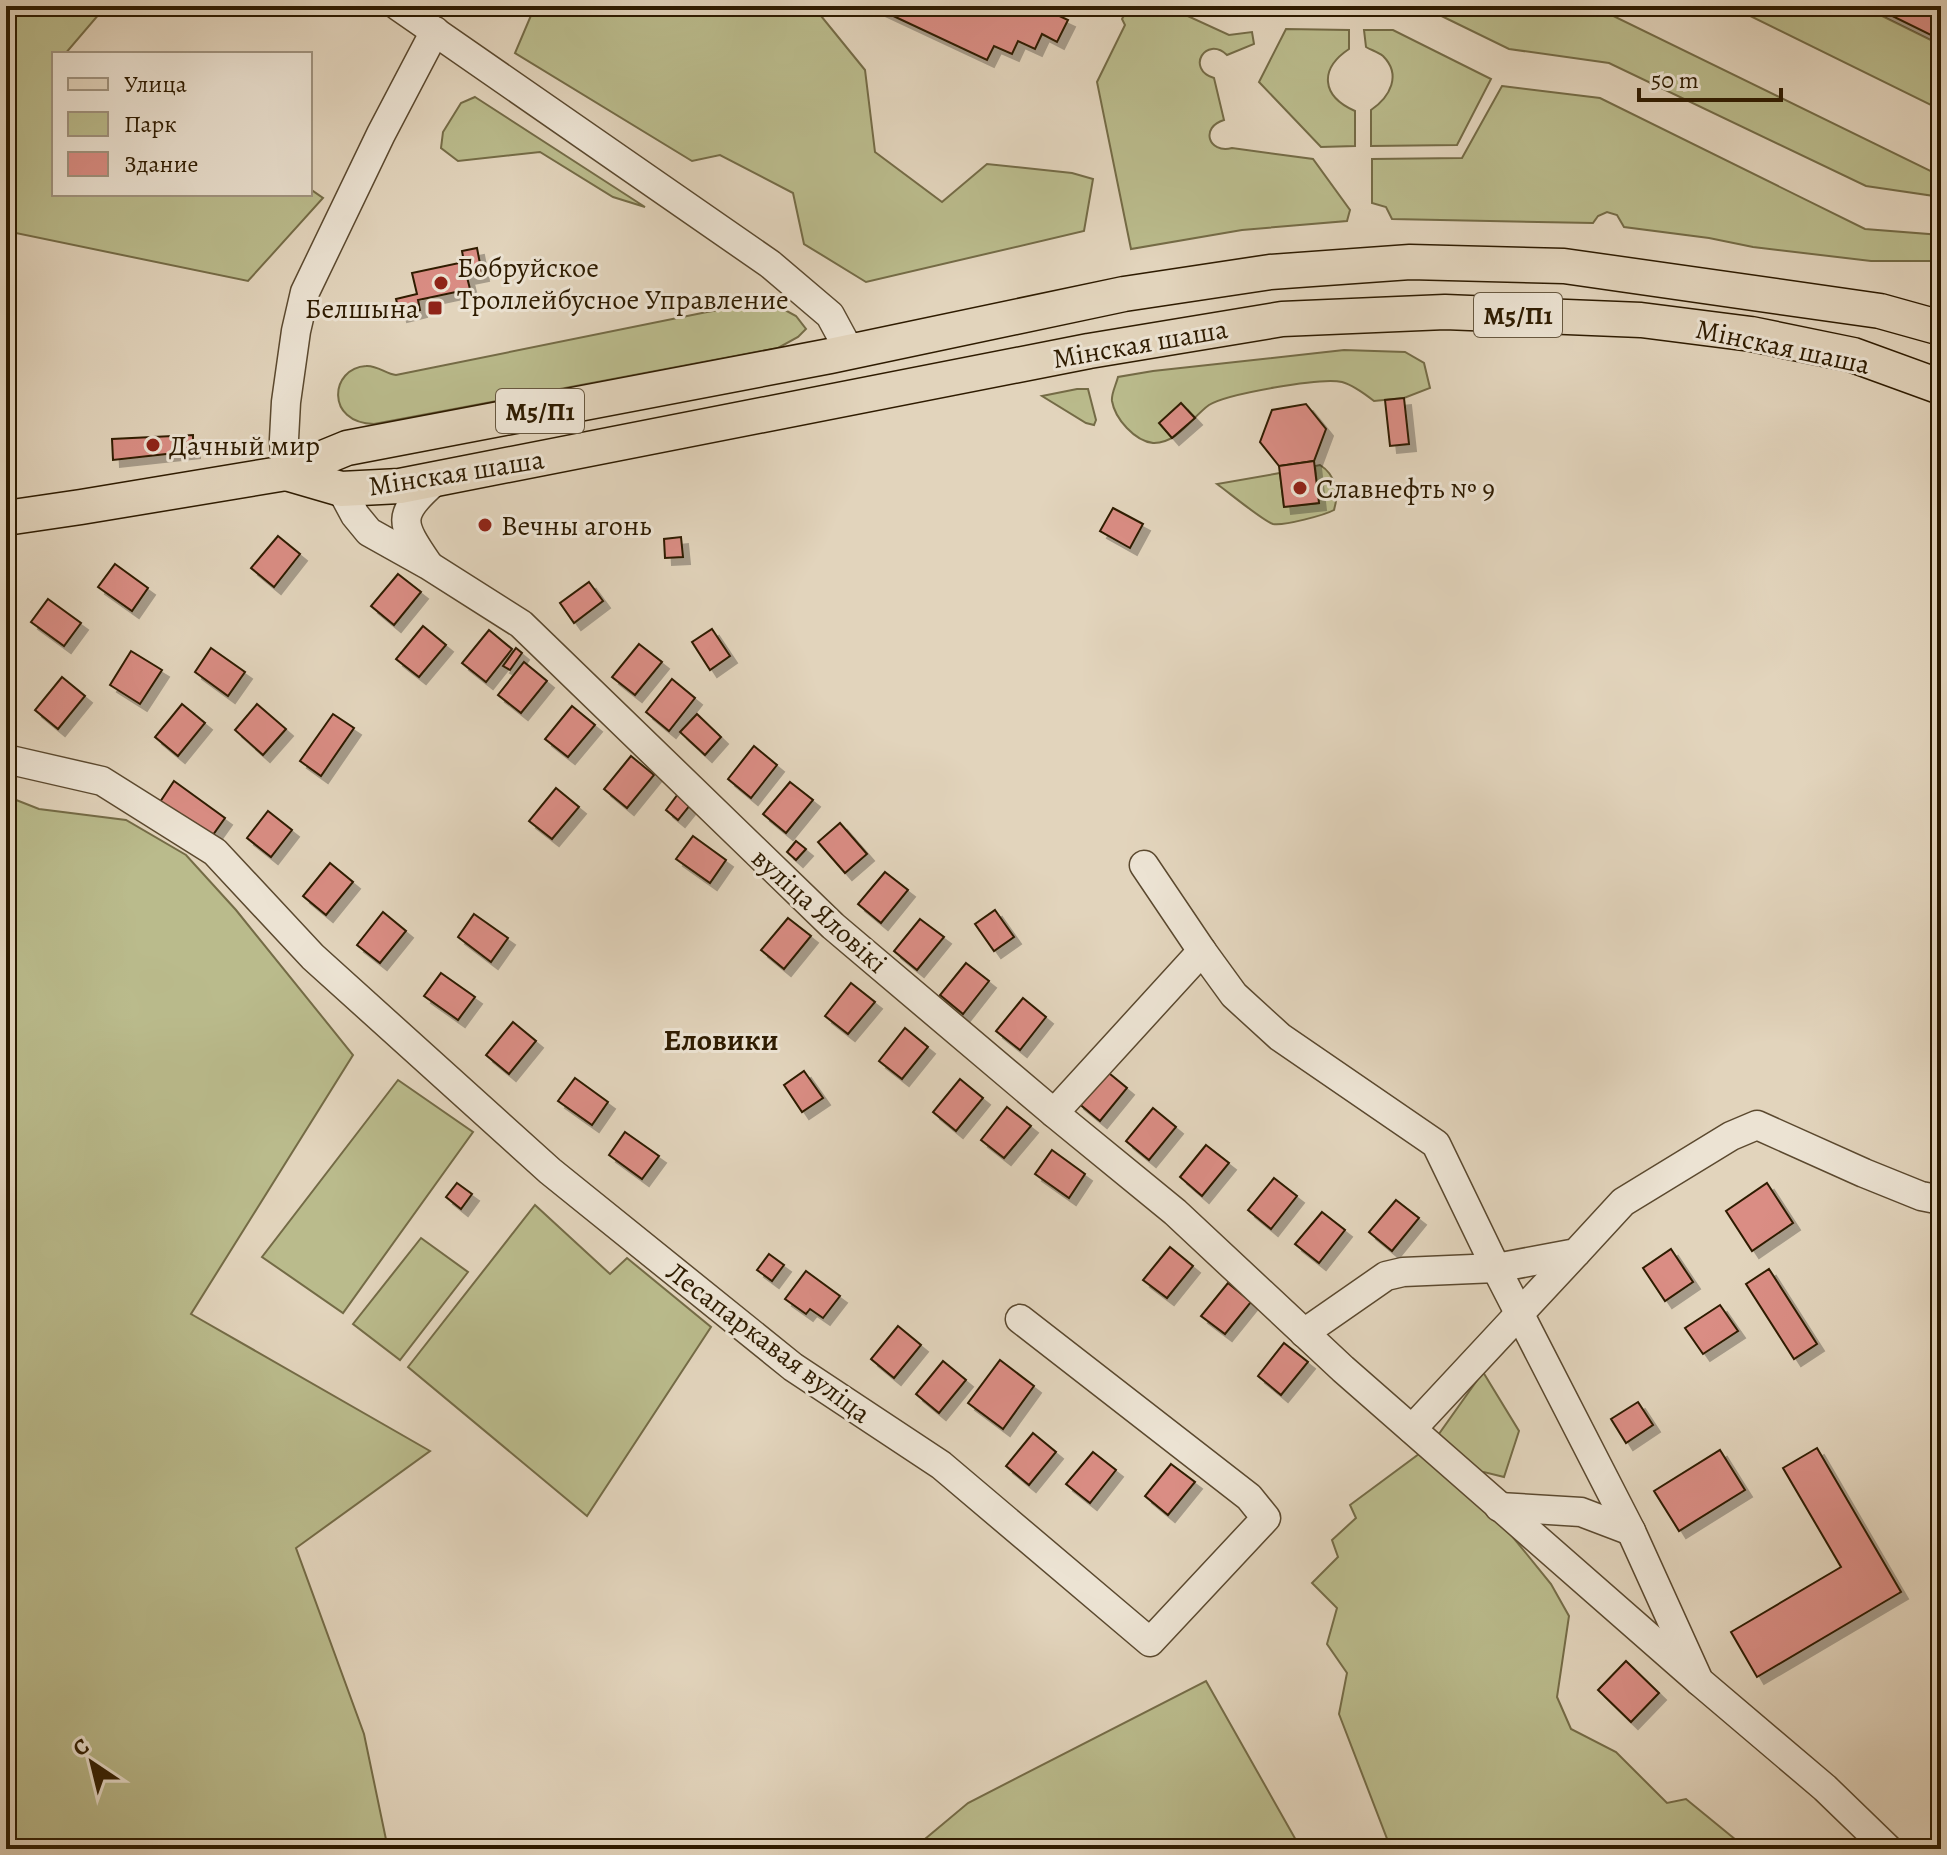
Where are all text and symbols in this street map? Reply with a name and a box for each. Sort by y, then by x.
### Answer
legend [52,52,312,196]
scale bar [1639,52,1781,102]
text: 50 m [1651,64,1699,96]
text: Улица [124,68,187,100]
text: Парк [124,108,177,140]
text: Здание [124,148,199,180]
place label: Бобруйское Троллейбусное Управление [457,249,789,319]
marker: Бобруйское Троллейбусное Управление [432,274,450,292]
place label: Белшына [305,290,419,328]
road number: М5/П1 [1474,293,1562,337]
marker: Белшына [426,299,444,317]
street label: Мінская шаша [1050,310,1231,378]
street label: Мінская шаша [1692,310,1874,384]
road number: М5/П1 [496,389,584,433]
place label: Дачный мир [169,427,320,465]
marker: Дачный мир [144,436,162,454]
street label: Мінская шаша [366,440,547,506]
place label: Славнефть № 9 [1316,470,1495,508]
marker: Славнефть № 9 [1291,479,1309,497]
place label: Вечны агонь [501,507,651,545]
marker: Вечны агонь [476,516,494,534]
street label: вуліца Яловікі [743,840,895,982]
district label: Еловики [664,1020,778,1060]
street label: Лесапаркавая вуліца [658,1253,879,1432]
north arrow [52,1723,132,1803]
text: С [67,1731,95,1764]

